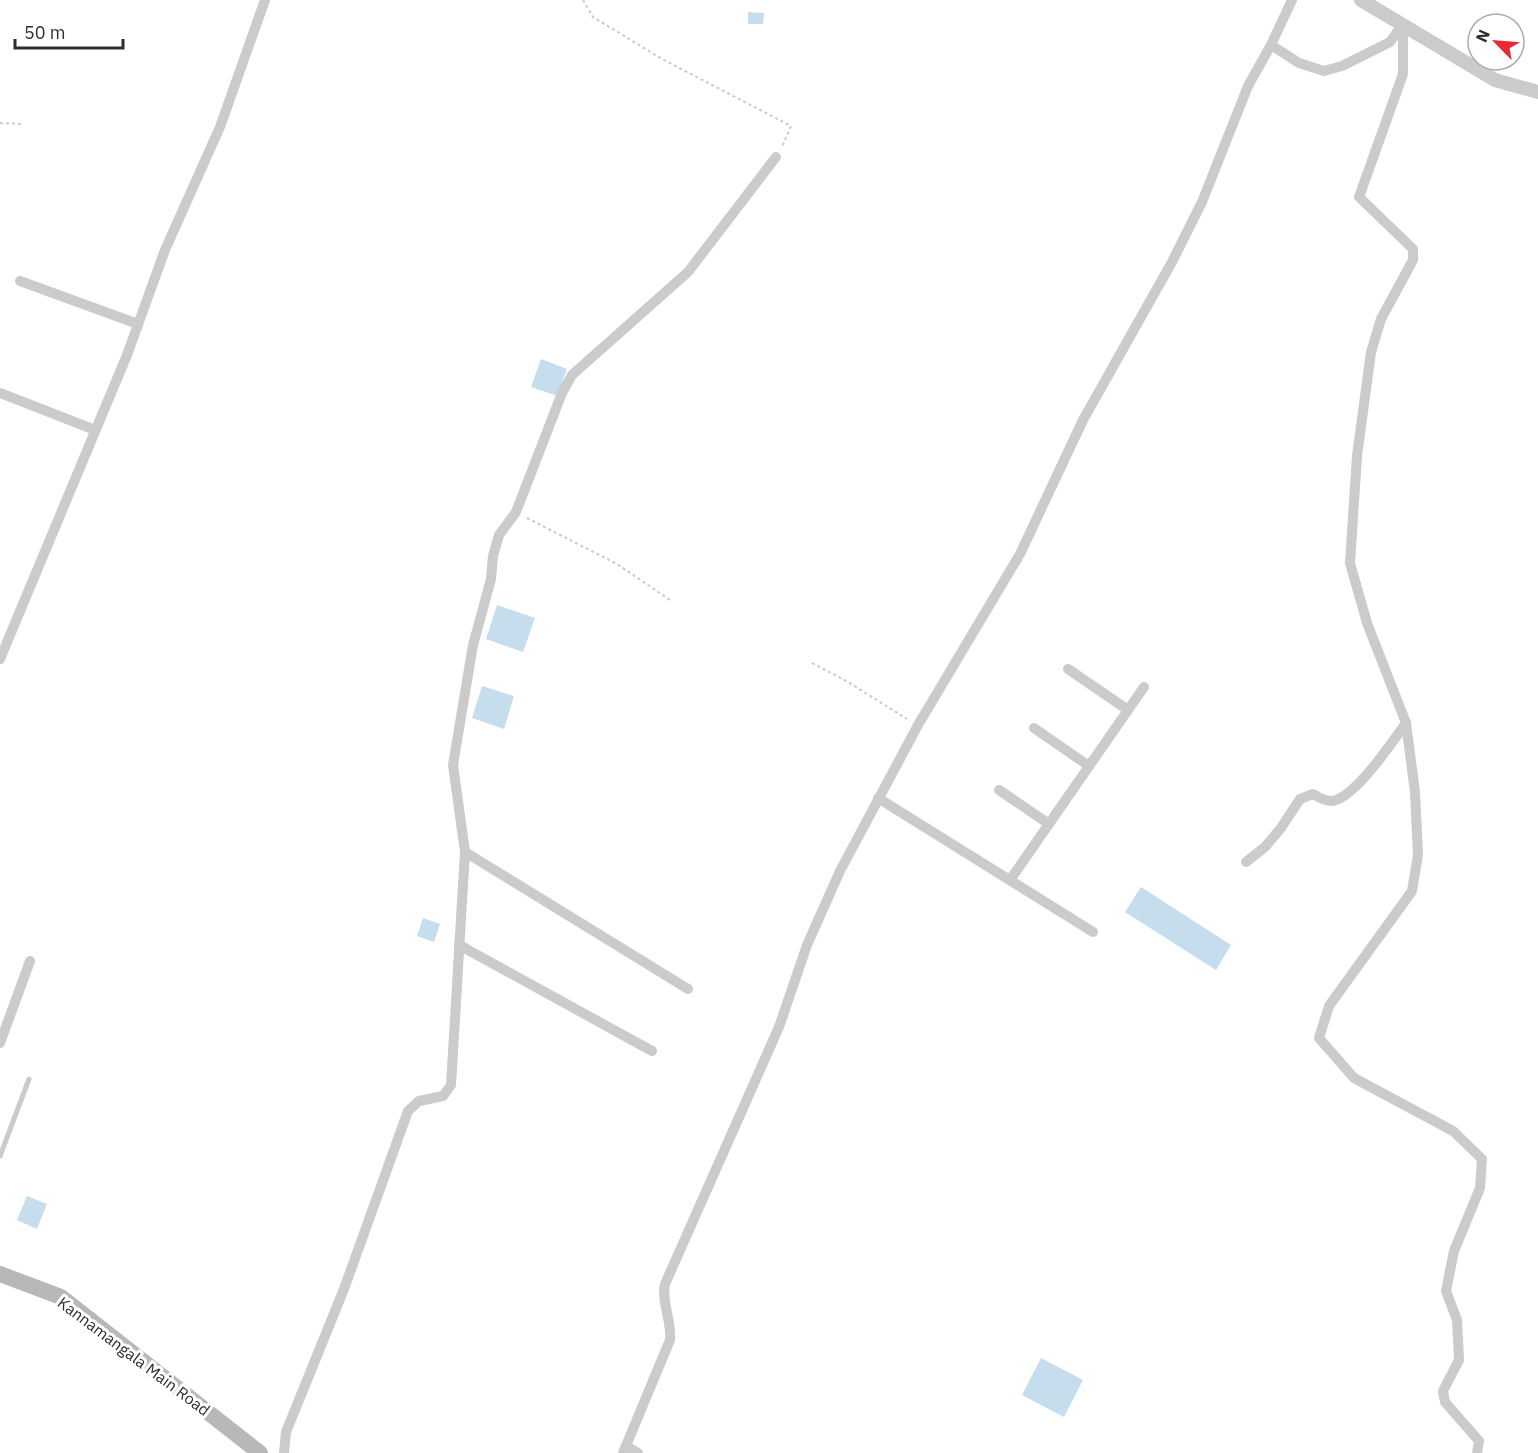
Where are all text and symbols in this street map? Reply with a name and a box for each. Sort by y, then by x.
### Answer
scale bar [15,12,123,50]
north arrow [1466,12,1526,72]
text: 50 m [24,21,66,44]
text: N [1471,26,1494,45]
street label: Kannamangala Main Road [54,1292,214,1420]

